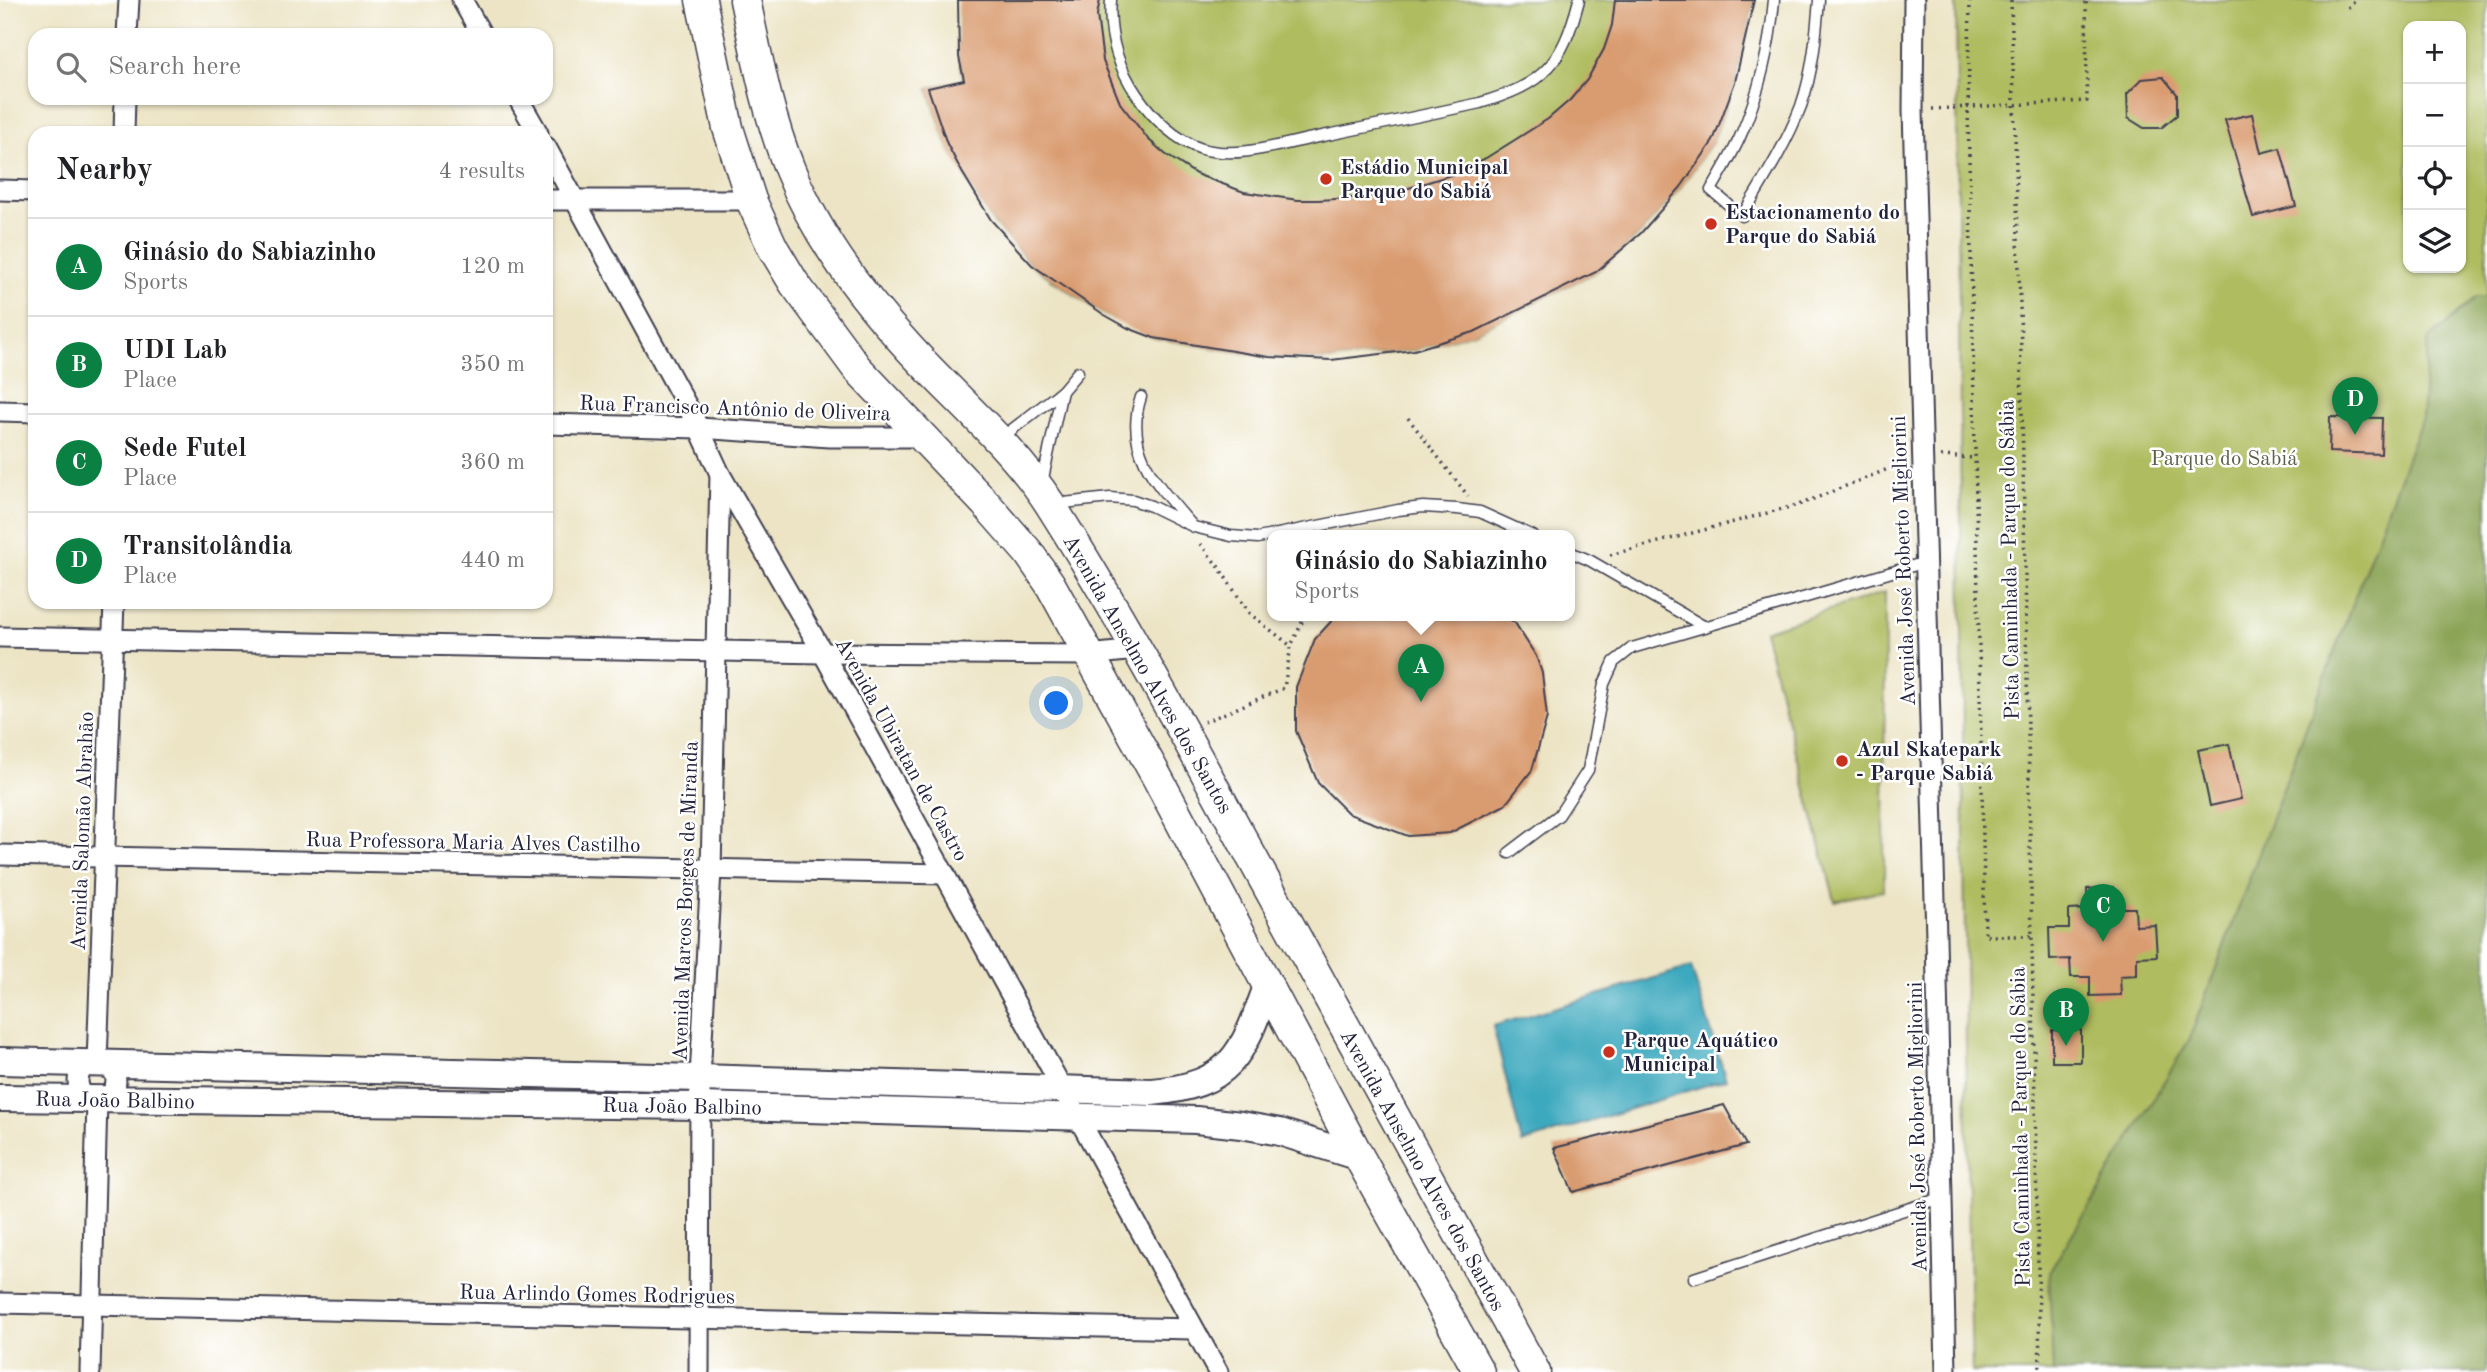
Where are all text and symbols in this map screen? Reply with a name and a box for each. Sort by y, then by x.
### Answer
map controls [2403,21,2466,273]
button: + [2403,21,2466,84]
search box [28,28,553,105]
icon: search [52,48,90,86]
text: Search here [108,54,241,80]
button: − [2403,84,2466,147]
button: locate [2403,147,2466,210]
text: Nearby [56,156,153,186]
place label: Estádio Municipal Parque do Sabiá [1340,158,1509,203]
text: 4 results [439,160,525,183]
marker: Estádio Municipal Parque do Sabiá [1318,171,1334,187]
place label: Estacionamento do Parque do Sabiá [1725,203,1900,248]
button: layers [2403,210,2466,273]
marker: Estacionamento do Parque do Sabiá [1703,216,1719,232]
text: Ginásio do Sabiazinho [123,240,376,266]
text: A [70,255,88,278]
text: 120 m [460,255,525,278]
text: Sports [123,271,188,294]
text: UDI Lab [123,338,227,364]
text: B [71,353,87,376]
text: 350 m [460,353,525,376]
text: Place [123,369,177,392]
pin: D [2332,377,2378,435]
street label: Rua Francisco Antônio de Oliveira [579,394,891,425]
street label: Pista Caminhada - Parque do Sábia [1997,400,2024,720]
street label: Avenida José Roberto Migliorini [1889,415,1920,707]
text: Sede Futel [123,436,246,462]
park label: Parque do Sabiá [2150,449,2298,470]
text: C [71,451,87,474]
text: 360 m [460,451,525,474]
text: Place [123,467,177,490]
popup [1267,530,1575,621]
street label: Avenida Anselmo Alves dos Santos [1058,532,1235,818]
text: Transitolândia [123,534,293,560]
text: D [70,549,88,572]
text: 440 m [460,549,525,572]
text: Ginásio do Sabiazinho [1294,549,1548,575]
text: Place [123,565,177,588]
text: Sports [1294,580,1359,603]
street label: Avenida Ubiratan de Castro [830,634,971,865]
pin: A [1398,644,1444,702]
your location [1039,686,1073,720]
street label: Avenida Salomão Abrahão [69,711,98,951]
street label: Avenida Marcos Borges de Miranda [670,740,703,1062]
place label: Azul Skatepark - Parque Sabiá [1856,740,2002,785]
marker: Azul Skatepark - Parque Sabiá [1834,753,1850,769]
street label: Rua Professora Maria Alves Castilho [305,830,641,857]
pin: C [2080,884,2126,942]
street label: Pista Caminhada - Parque do Sábia [2008,967,2035,1287]
street label: Avenida José Roberto Migliorini [1905,981,1932,1273]
pin: B [2043,988,2089,1046]
street label: Avenida Anselmo Alves dos Santos [1335,1027,1508,1315]
place label: Parque Aquático Municipal [1623,1031,1778,1076]
marker: Parque Aquático Municipal [1601,1044,1617,1060]
street label: Rua João Balbino [35,1090,195,1113]
street label: Rua João Balbino [602,1096,762,1119]
street label: Rua Arlindo Gomes Rodrigues [459,1283,735,1308]

